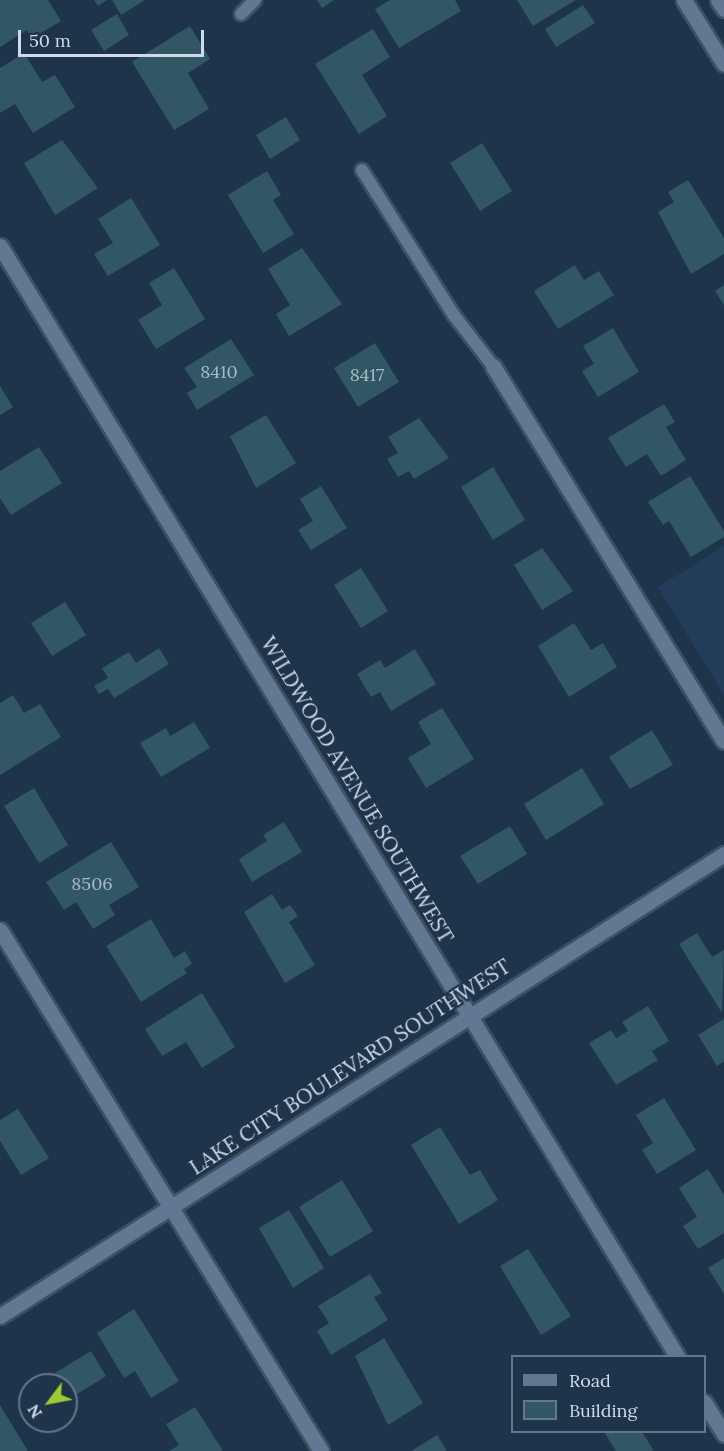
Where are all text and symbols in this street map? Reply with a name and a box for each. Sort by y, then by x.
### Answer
scale bar [21,18,207,56]
text: 50 m [29,29,71,52]
house number: 8410 [200,361,238,383]
house number: 8417 [350,364,384,386]
street label: WILDWOOD AVENUE SOUTHWEST [255,632,459,948]
house number: 8506 [71,873,113,895]
street label: LAKE CITY BOULEVARD SOUTHWEST [185,954,515,1180]
legend [511,1355,706,1433]
text: Road [569,1369,611,1392]
north arrow [18,1373,78,1433]
text: Building [569,1399,637,1422]
text: N [23,1401,46,1422]

